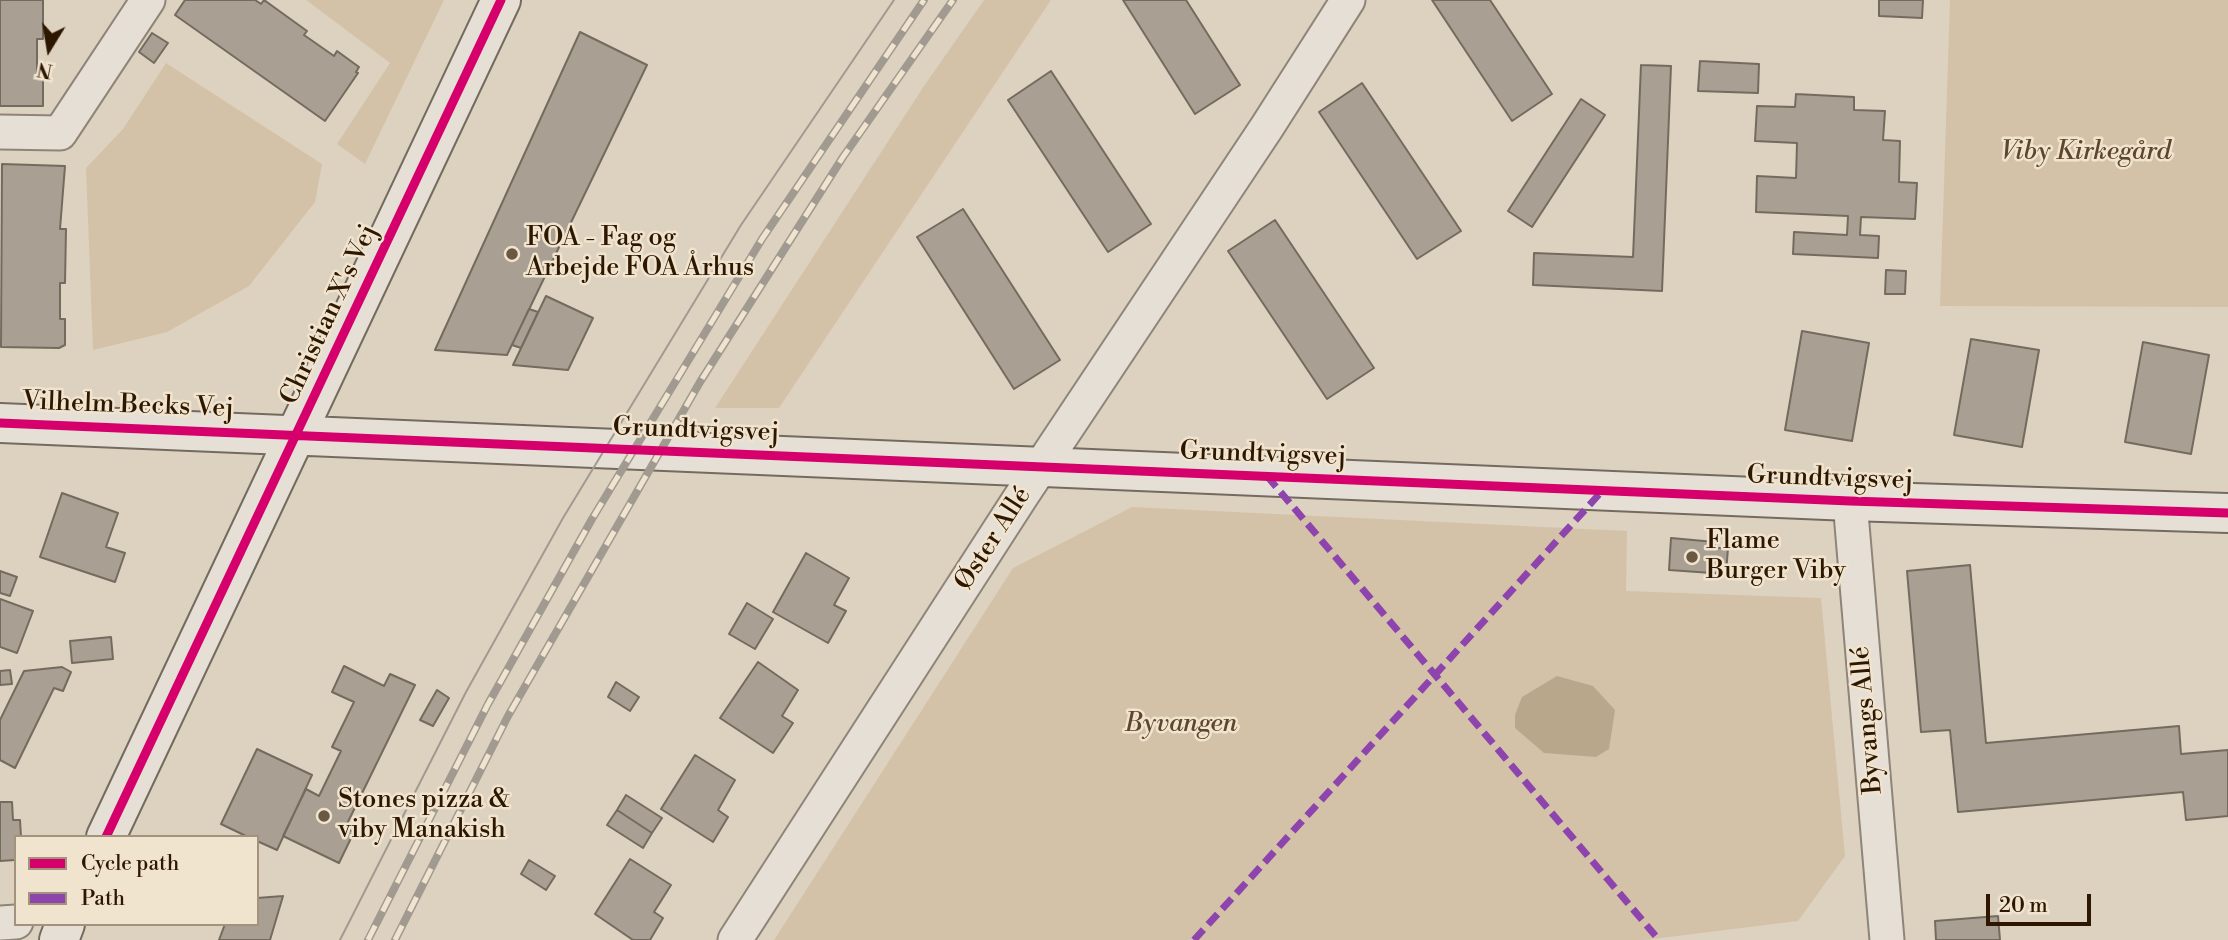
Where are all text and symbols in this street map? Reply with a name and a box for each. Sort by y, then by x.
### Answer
north arrow [14,14,84,84]
text: N [35,56,55,83]
park label: Viby Kirkegård [2001,137,2171,169]
street label: Christian X's Vej [275,220,385,410]
place label: FOA - Fag og Arbejde FOA Århus [526,223,754,284]
marker: FOA - Fag og Arbejde FOA Århus [504,246,520,262]
street label: Vilhelm Becks Vej [22,387,234,425]
street label: Grundtvigsvej [612,413,780,449]
street label: Grundtvigsvej [1179,437,1347,473]
street label: Grundtvigsvej [1746,461,1914,497]
street label: Øster Allé [949,482,1039,596]
place label: Flame Burger Viby [1706,526,1846,588]
marker: Flame Burger Viby [1684,549,1700,565]
street label: Byvangs Allé [1846,645,1890,795]
park label: Byvangen [1125,709,1237,741]
place label: Stones pizza & viby Manakish [338,785,510,846]
marker: Stones pizza & viby Manakish [316,808,332,824]
legend [14,835,259,926]
text: Cycle path [81,851,179,877]
scale bar [1990,880,2095,924]
text: Path [81,886,125,912]
text: 20 m [1999,893,2048,919]

